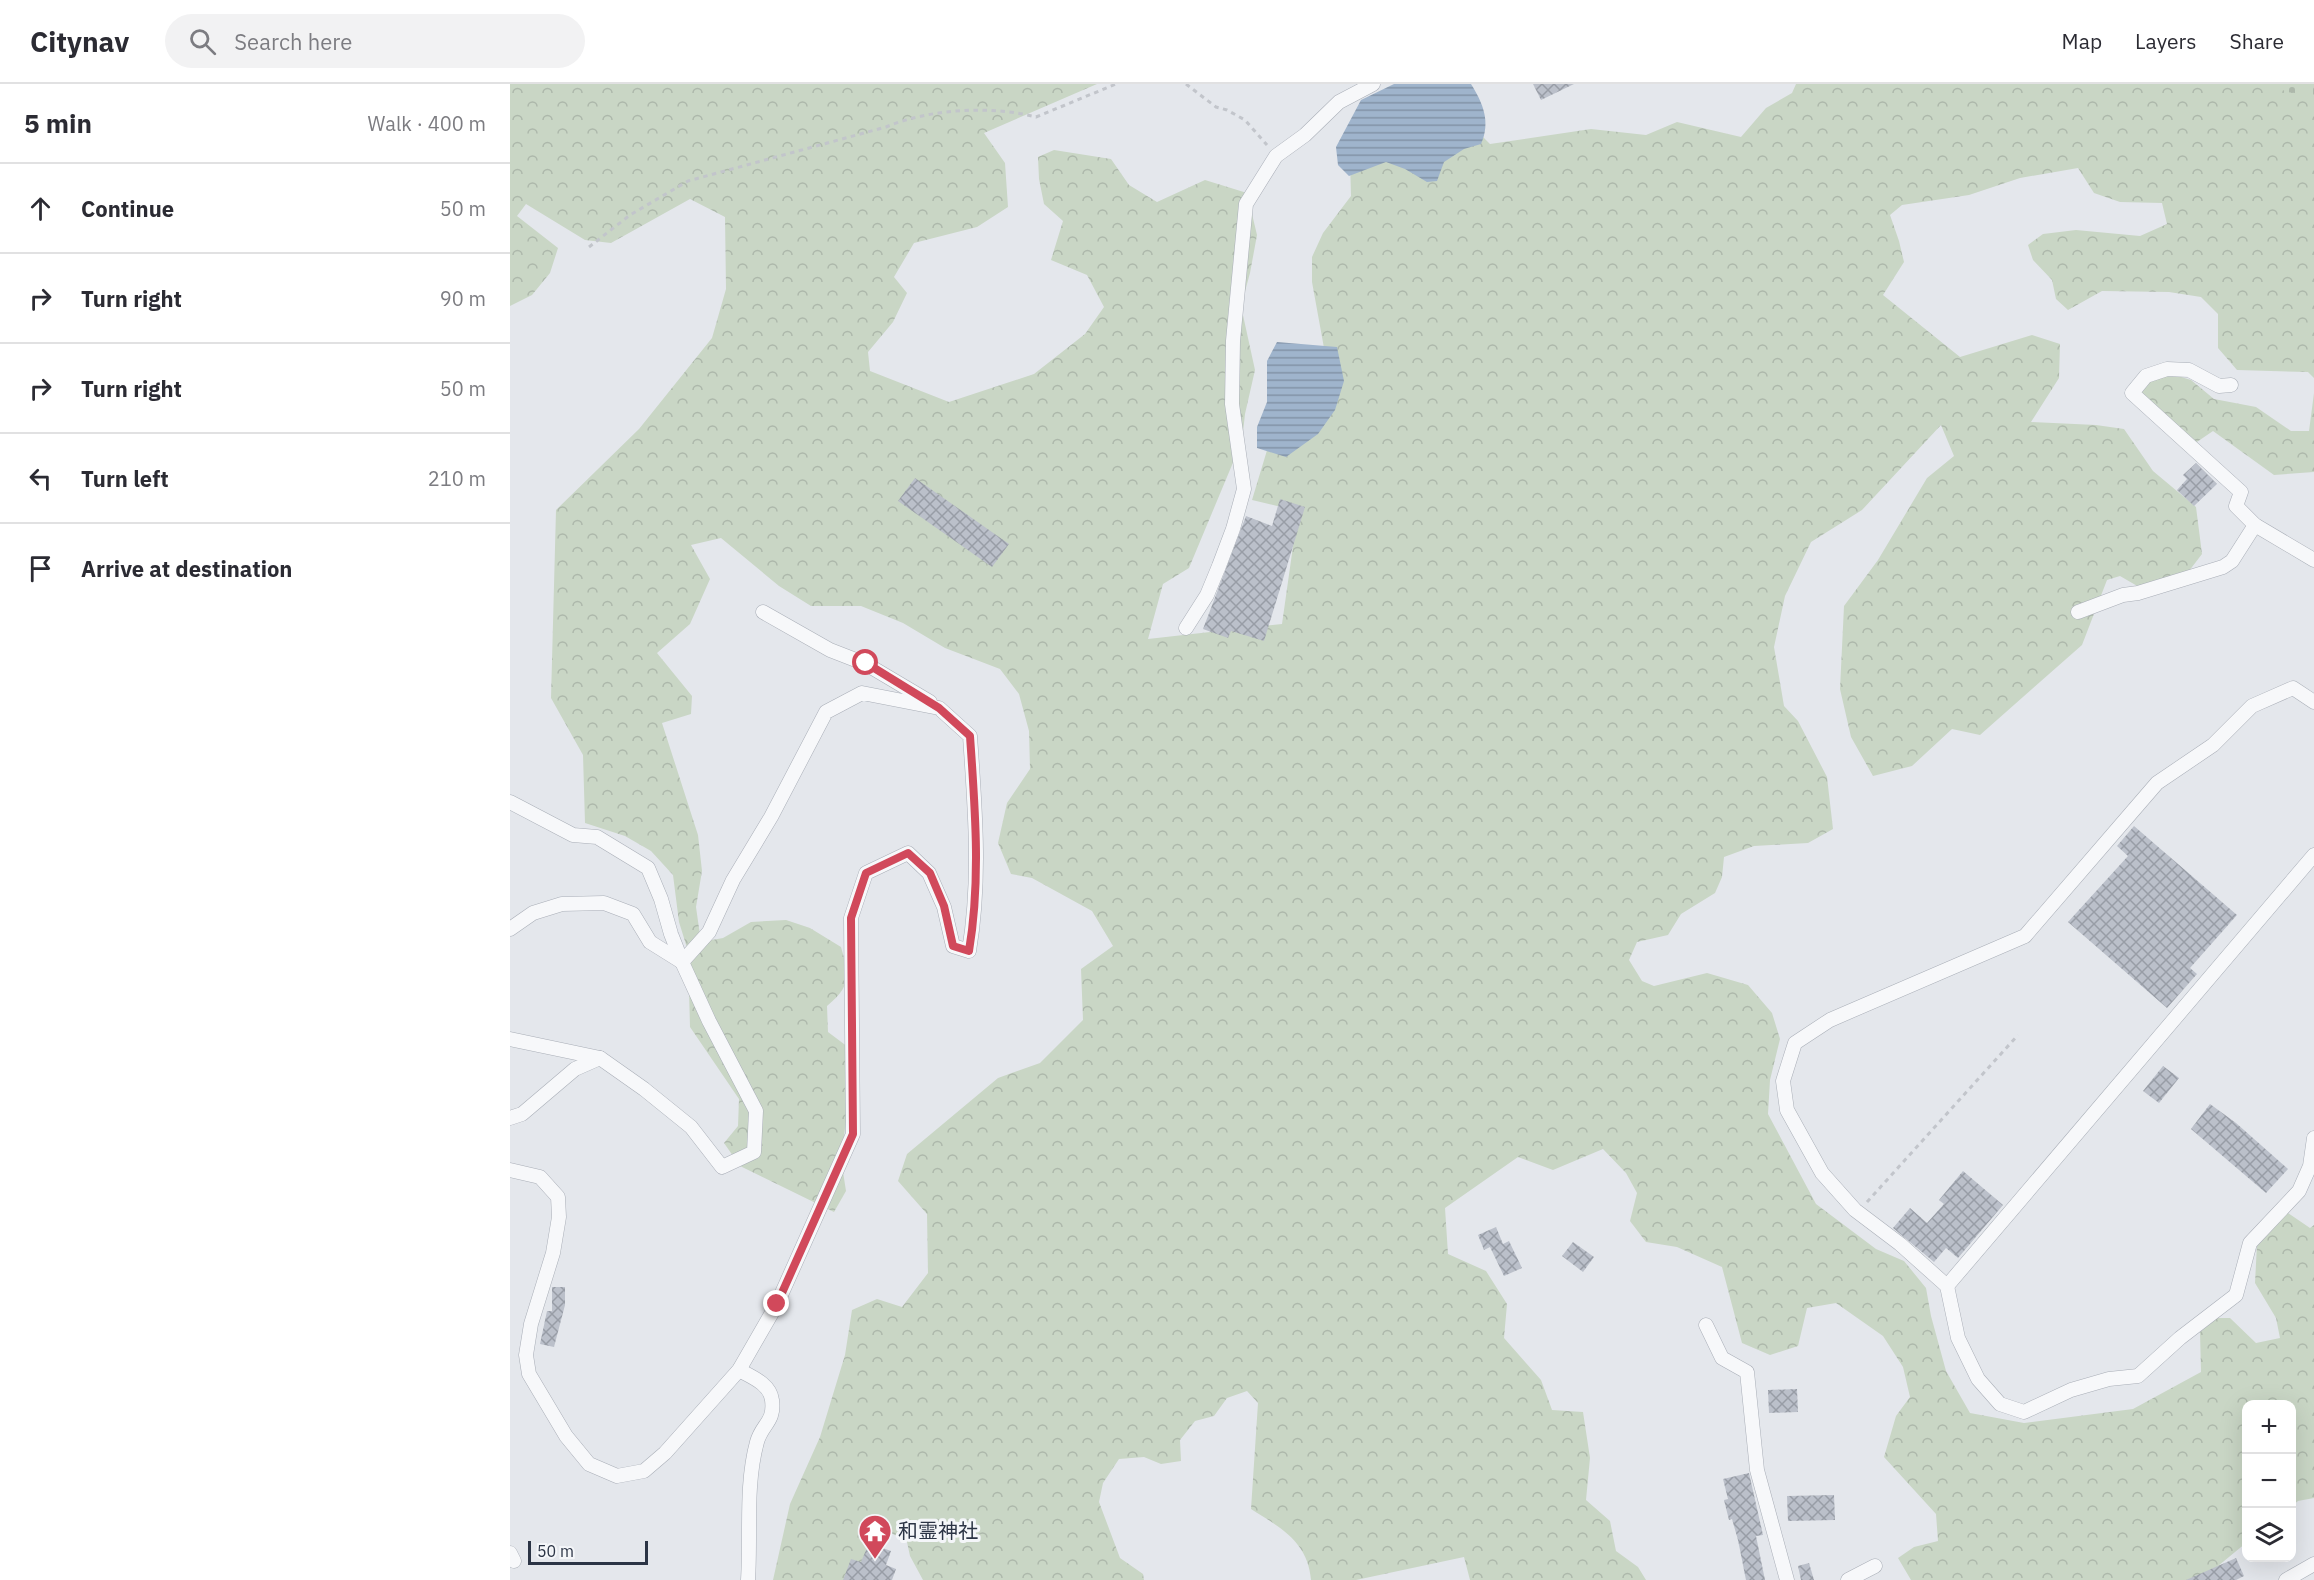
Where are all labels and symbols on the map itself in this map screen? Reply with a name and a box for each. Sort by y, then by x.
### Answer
route start [852,649,878,675]
route end [763,1290,789,1316]
temple icon: 和霊神社 [857,1513,893,1560]
place label: 和霊神社 [898,1517,978,1544]
scale bar [528,1538,648,1566]

